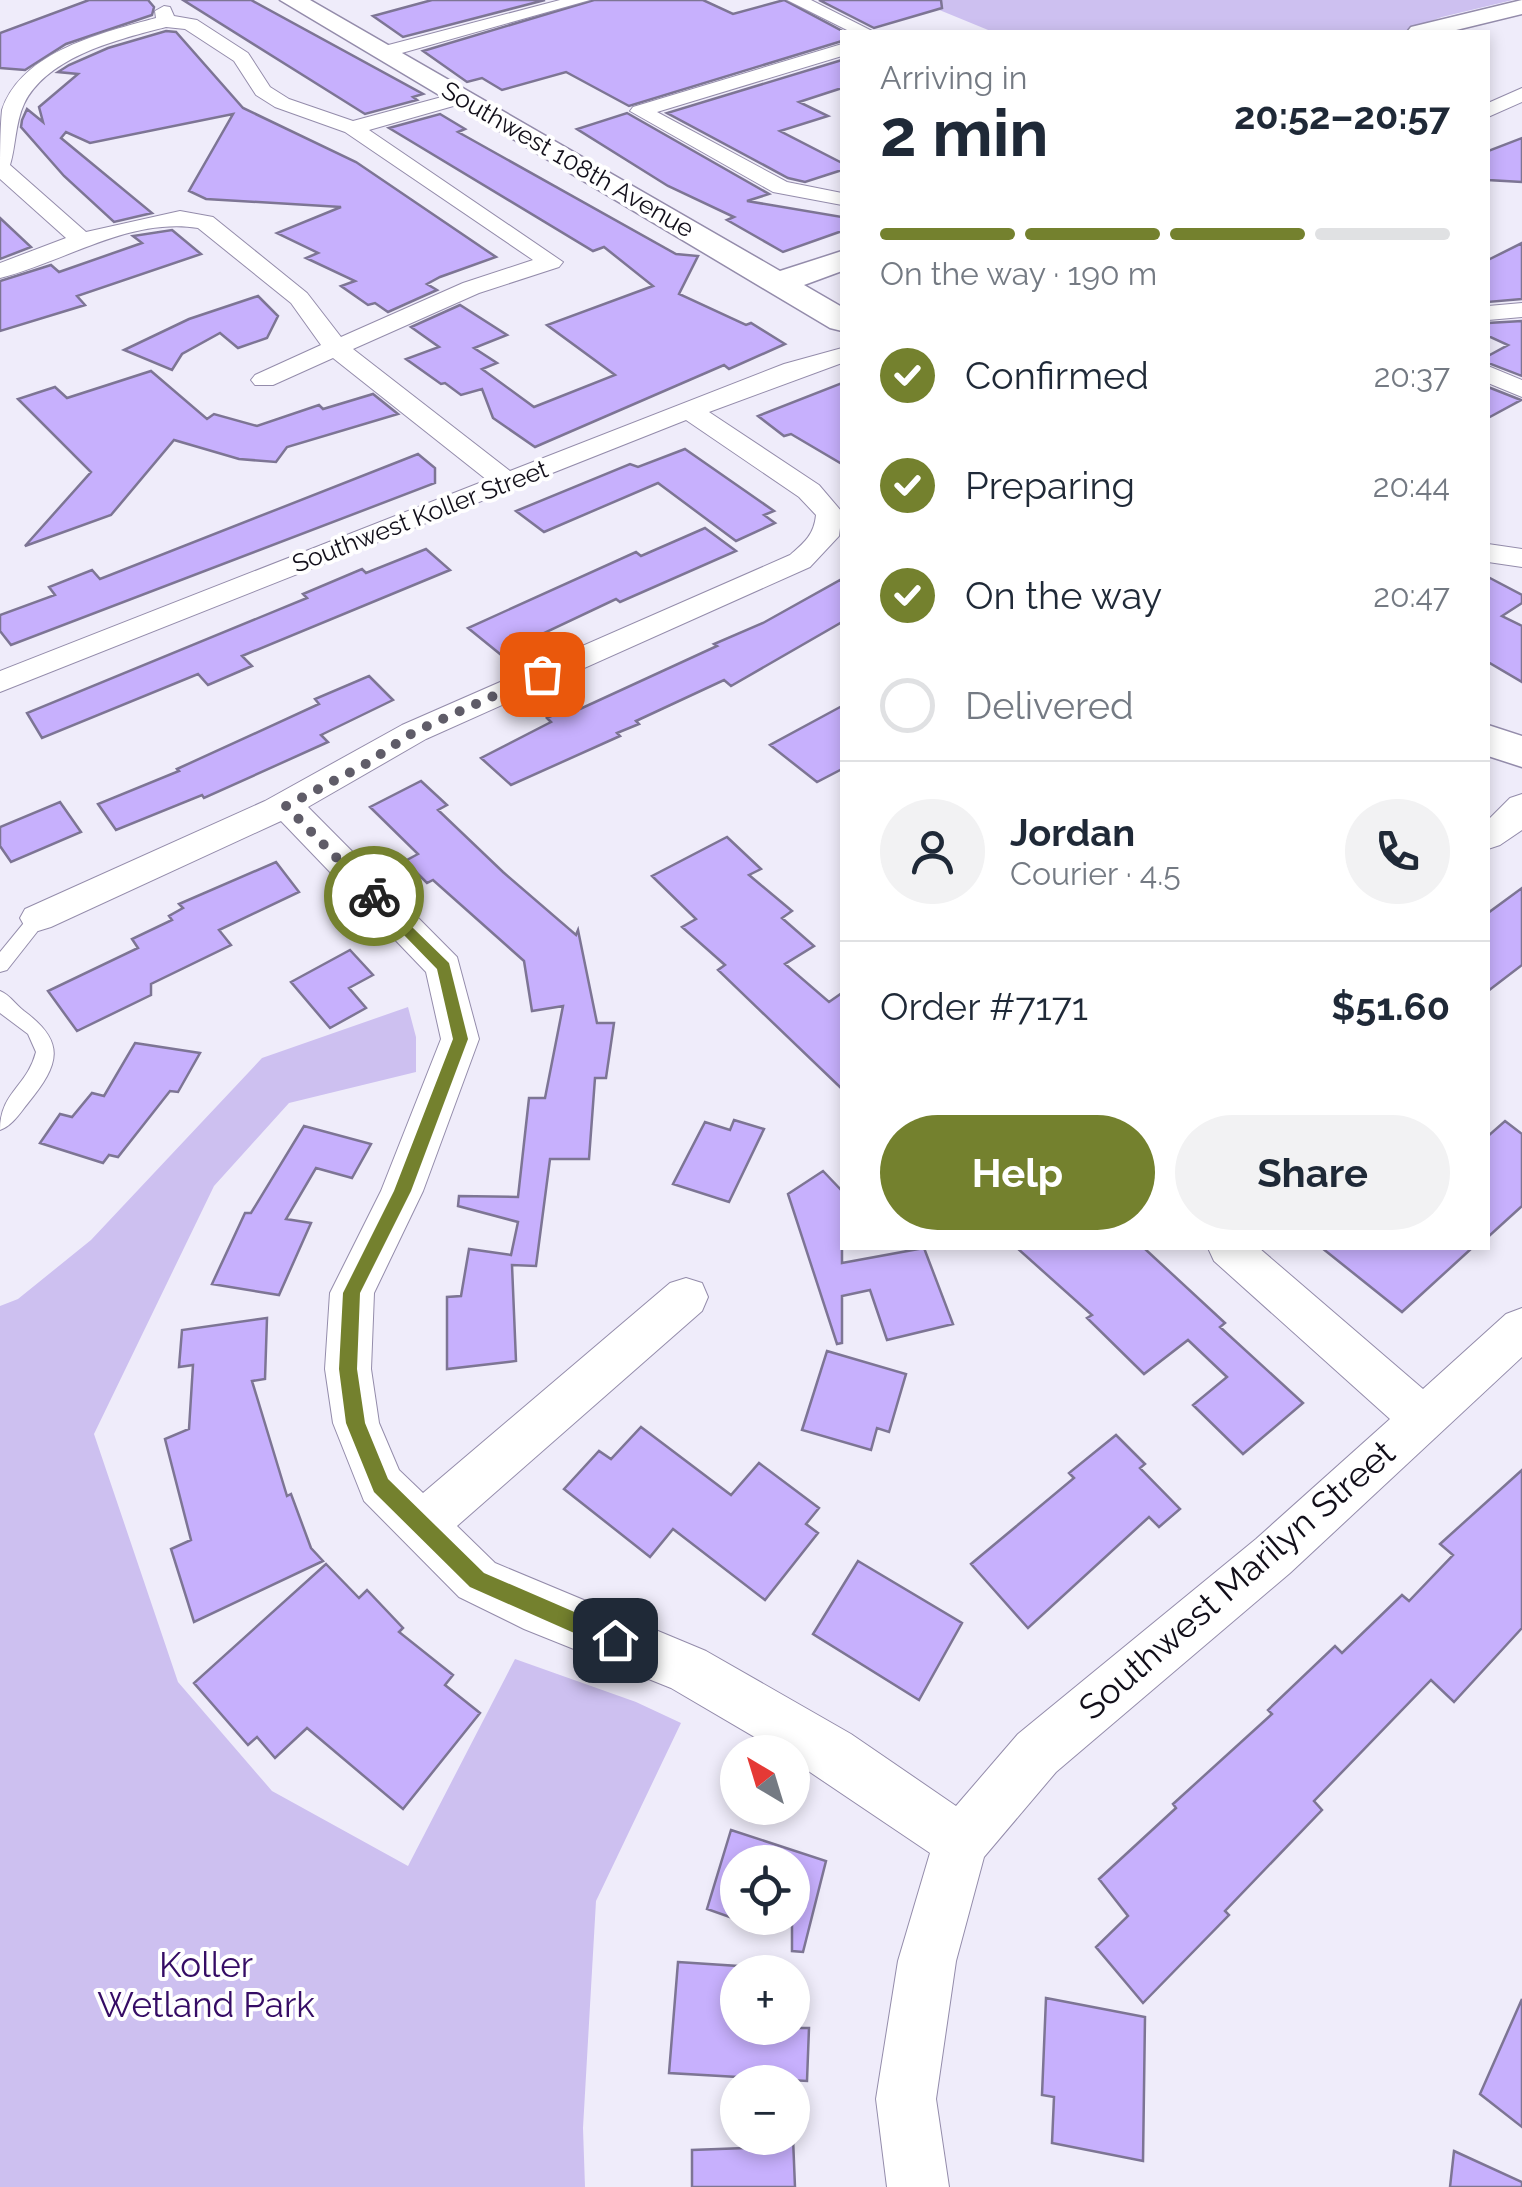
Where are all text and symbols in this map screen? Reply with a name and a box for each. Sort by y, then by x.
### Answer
text: Arriving in [880,59,1027,96]
street label: Southwest 108th Avenue [437,75,699,243]
text: 20:52–20:57 [1234,93,1450,138]
text: 2 min [880,95,1049,171]
text: On the way · 190 m [880,255,1157,292]
icon: check [880,348,935,403]
text: Confirmed [965,353,1149,398]
text: 20:37 [1374,357,1450,394]
street label: Southwest Koller Street [288,453,553,579]
icon: check [880,458,935,513]
text: Preparing [965,463,1135,508]
text: 20:44 [1373,467,1450,504]
icon: check [880,568,935,623]
text: On the way [965,573,1162,618]
text: 20:47 [1373,577,1450,614]
pin [500,632,585,717]
icon: bag [515,647,570,702]
text: Delivered [965,683,1134,728]
button: person [880,799,985,904]
button: phone [1345,799,1450,904]
text: Jordan [1010,810,1135,855]
courier [324,846,424,946]
text: Courier · 4.5 [1010,855,1181,892]
icon: bike [347,869,402,924]
text: Order #7171 [880,984,1088,1029]
text: $51.60 [1331,984,1450,1029]
button: Help [880,1115,1155,1230]
button: Share [1175,1115,1450,1230]
street label: Southwest Marilyn Street [1071,1431,1403,1728]
pin [573,1598,658,1683]
icon: home [588,1613,643,1668]
north arrow [720,1735,810,1825]
map controls [720,1735,810,2155]
button: locate [720,1845,810,1935]
park label: Koller Wetland Park [97,1944,315,2025]
button: + [720,1955,810,2045]
button: − [720,2065,810,2155]

